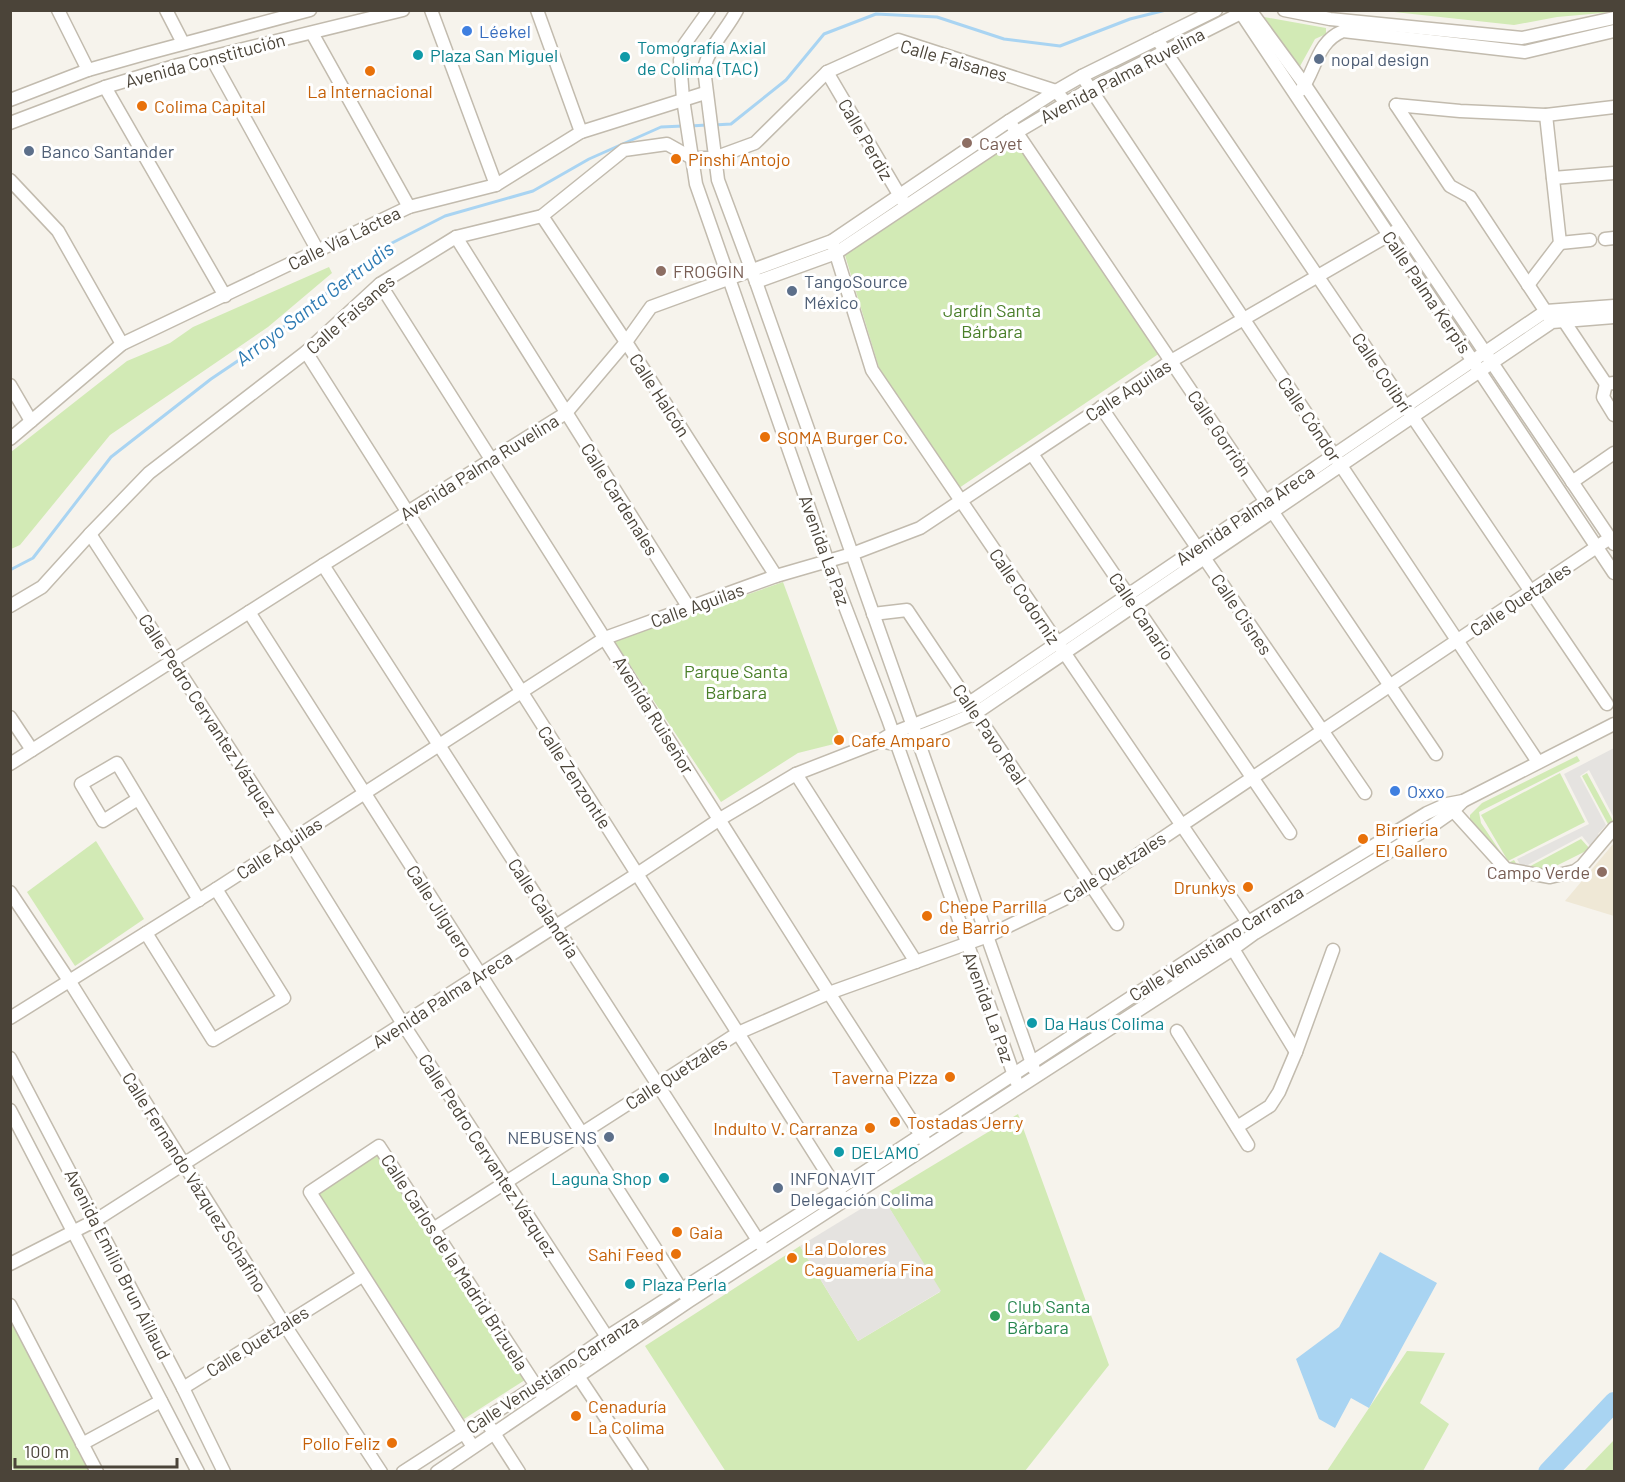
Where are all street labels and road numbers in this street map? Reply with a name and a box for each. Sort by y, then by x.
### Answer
street label: Avenida Palma Ruvelina [1036,22,1208,128]
street label: Avenida Constitución [123,28,287,92]
street label: Calle Faisanes [898,34,1010,86]
street label: Calle Perdiz [834,94,898,184]
street label: Calle Vía Láctea [284,201,404,275]
street label: Calle Palma Kerpis [1378,227,1476,357]
street label: Calle Faisanes [301,269,399,359]
street label: Calle Colibrí [1347,328,1417,416]
street label: Calle Halcón [625,349,695,441]
street label: Calle Aguilas [1081,354,1175,426]
street label: Calle Cóndor [1274,372,1347,466]
street label: Calle Gorrión [1183,386,1257,480]
street label: Avenida Palma Ruvelina [396,409,562,525]
street label: Calle Cardenales [577,439,663,559]
street label: Avenida Palma Areca [1172,460,1318,570]
street label: Avenida La Paz [795,492,855,608]
street label: Calle Codorniz [985,544,1065,648]
street label: Calle Quetzales [1465,557,1575,641]
street label: Calle Canario [1105,568,1179,664]
street label: Calle Cisnes [1207,569,1277,659]
street label: Calle Aguilas [647,578,747,632]
street label: Calle Pedro Cervantez Vázquez [134,609,282,821]
street label: Avenida Ruiseñor [609,652,699,778]
street label: Calle Pavo Real [948,680,1032,788]
street label: Calle Zenzontle [534,721,616,833]
street label: Calle Aguilas [232,812,326,884]
street label: Calle Quetzales [1059,827,1169,907]
street label: Calle Calandria [504,854,584,962]
street label: Calle Jilguero [402,861,478,961]
street label: Calle Venustiano Carranza [1125,880,1307,1006]
street label: Avenida Palma Areca [368,946,516,1052]
street label: Avenida La Paz [959,949,1019,1065]
street label: Calle Quetzales [621,1032,731,1114]
street label: Calle Pedro Cervantez Vázquez [414,1049,562,1261]
street label: Calle Fernando Vázquez Schafino [118,1068,272,1296]
street label: Calle Carlos de la Madrid Brizuela [377,1150,533,1374]
street label: Avenida Emilio Brun Aillaud [60,1165,176,1363]
street label: Calle Quetzales [202,1301,312,1381]
street label: Calle Venustiano Carranza [462,1310,642,1438]

